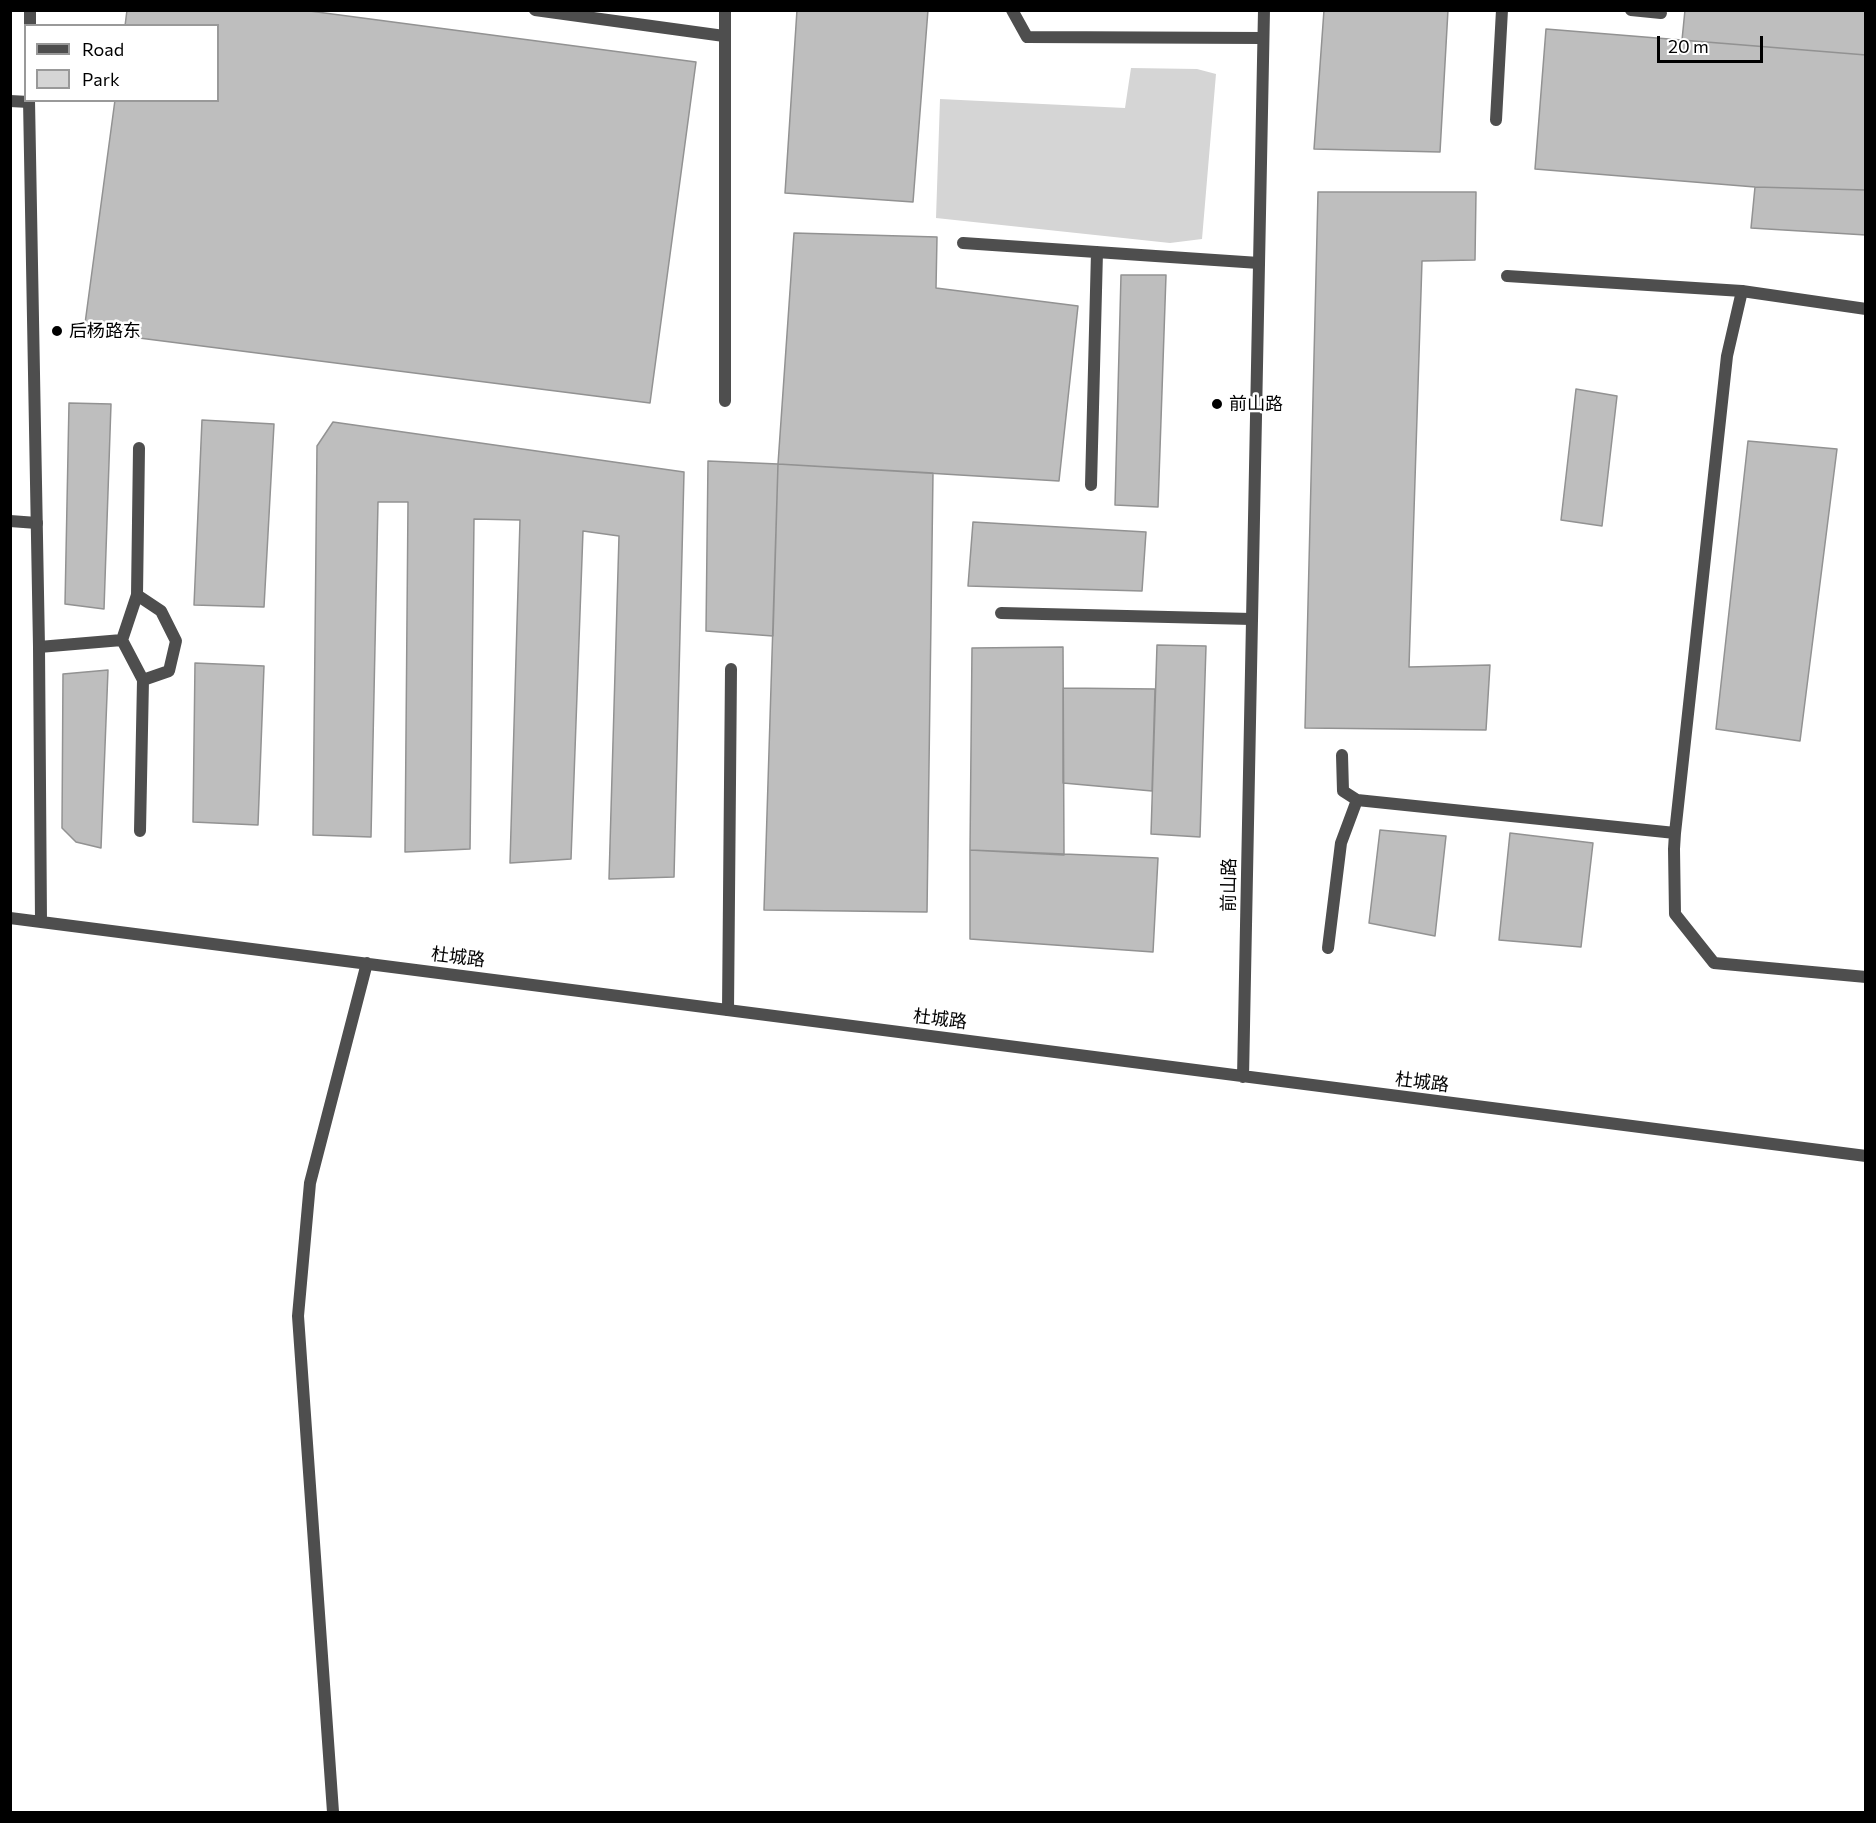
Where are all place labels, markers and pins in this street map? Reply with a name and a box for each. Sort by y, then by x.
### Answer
place label: 后杨路东 [69,320,141,342]
marker: 后杨路东 [50,324,64,338]
place label: 前山路 [1229,393,1283,415]
marker: 前山路 [1210,397,1224,411]

